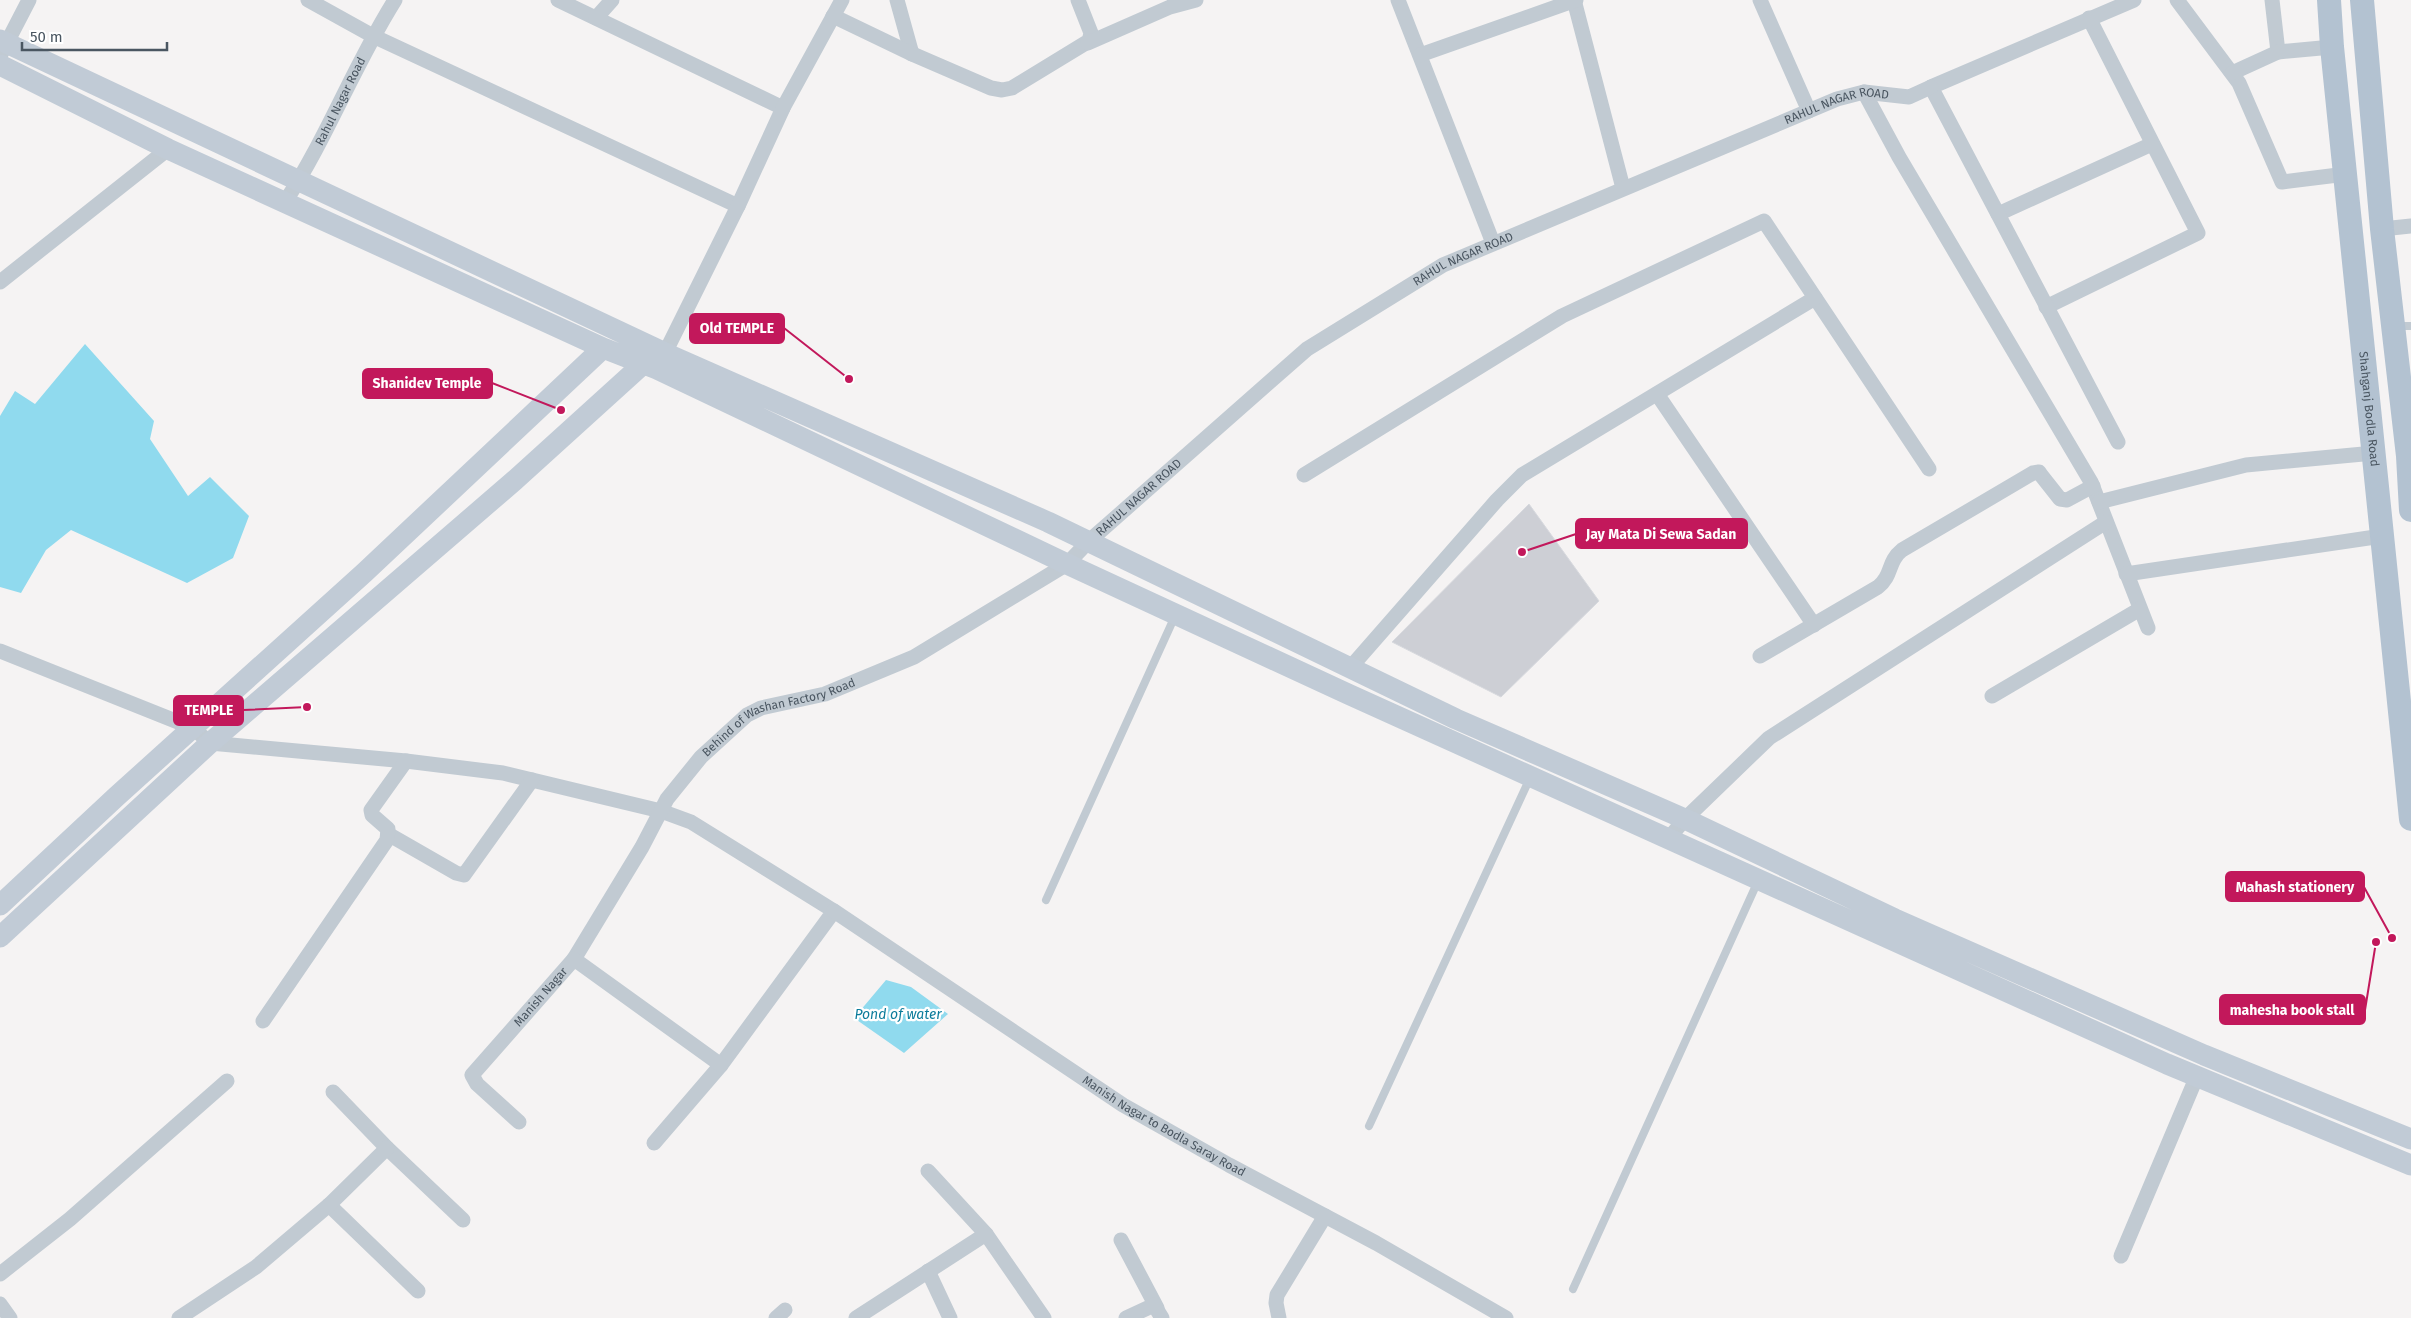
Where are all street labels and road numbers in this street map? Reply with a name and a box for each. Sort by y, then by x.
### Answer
street label: Rahul Nagar Road [312,55,368,148]
street label: RAHUL NAGAR ROAD [1782,85,1890,127]
street label: RAHUL NAGAR ROAD [1410,229,1515,289]
street label: Shahganj Bodla Road [2356,351,2382,467]
street label: RAHUL NAGAR ROAD [1093,456,1184,539]
street label: Behind of Washan Factory Road [699,675,857,759]
street label: Manish Nagar [511,964,571,1029]
street label: Manish Nagar to Bodla Saray Road [1080,1073,1248,1179]

